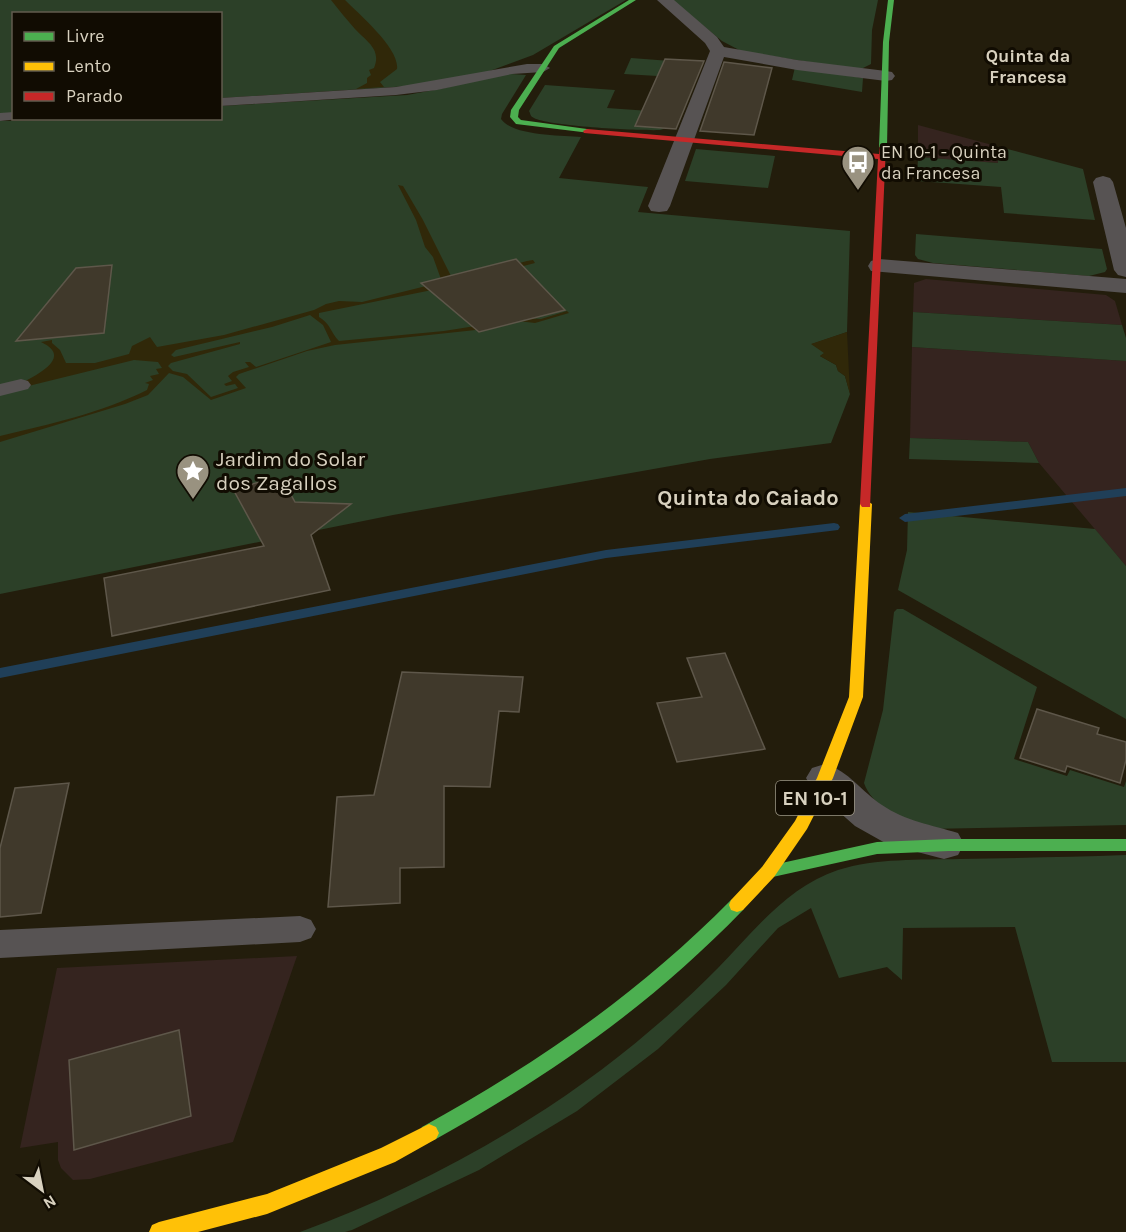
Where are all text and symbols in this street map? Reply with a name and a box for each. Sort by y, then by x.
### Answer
legend [12,12,222,120]
text: Livre [66,25,105,47]
district label: Quinta da Francesa [986,45,1070,88]
text: Lento [66,55,111,77]
text: Parado [66,85,123,107]
place label: EN 10-1 - Quinta da Francesa [881,141,1007,184]
bus stop icon: EN 10-1 - Quinta da Francesa [840,144,876,191]
place label: Jardim do Solar dos Zagallos [216,447,365,495]
place icon: Jardim do Solar dos Zagallos [175,453,211,500]
district label: Quinta do Caiado [657,485,839,511]
road number: EN 10-1 [776,781,854,815]
north arrow [12,1160,72,1220]
text: N [40,1191,60,1213]

